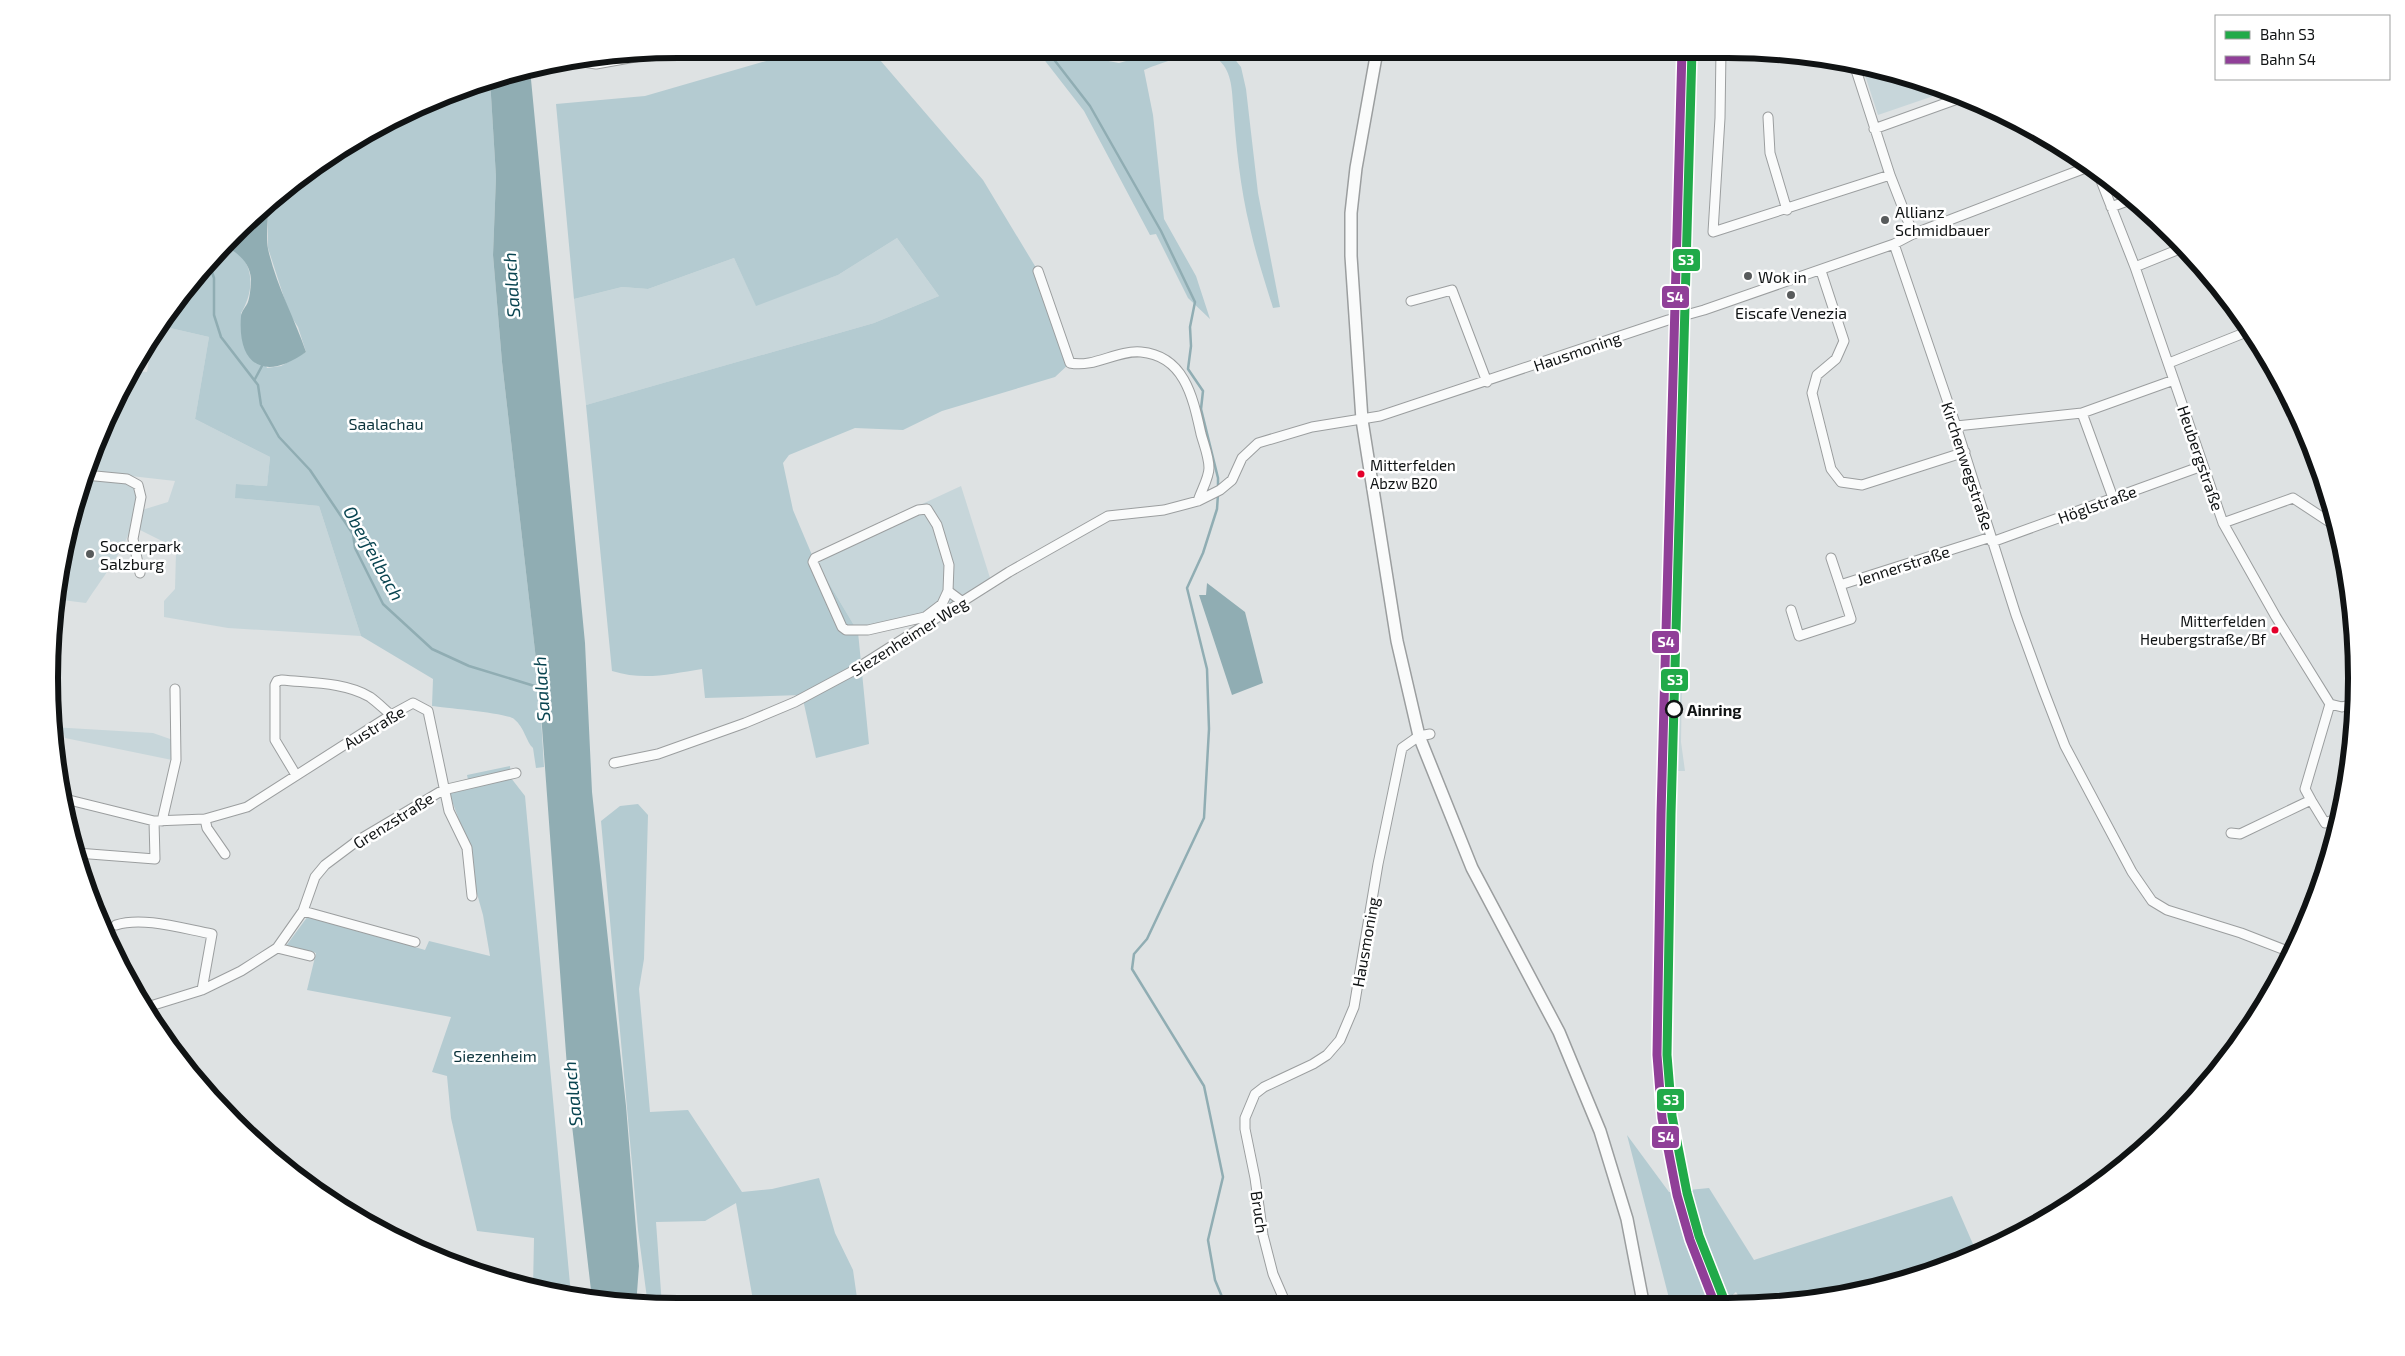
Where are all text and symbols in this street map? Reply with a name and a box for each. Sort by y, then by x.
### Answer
legend [2215,15,2390,80]
text: Bahn S3 [2260,25,2315,43]
text: Bahn S4 [2260,50,2316,68]
place label: Allianz Schmidbauer [1895,202,1991,239]
marker: Allianz Schmidbauer [1879,214,1891,226]
line badge: S3 [1672,248,1701,272]
text: S3 [1678,251,1694,268]
water label: Saalach [498,252,524,318]
place label: Wok in [1758,267,1807,286]
marker: Wok in [1742,270,1754,282]
line badge: S4 [1661,285,1690,309]
text: S4 [1666,288,1684,305]
marker: Eiscafe Venezia [1785,289,1797,301]
place label: Eiscafe Venezia [1735,303,1847,322]
street label: Hausmoning [1531,327,1623,375]
street label: Kirchenwegstraße [1938,399,1998,533]
street label: Heubergstraße [2174,403,2228,513]
park label: Saalachau [348,414,424,433]
place label: Mitterfelden Abzw B20 [1370,456,1456,492]
marker: Mitterfelden Abzw B20 [1356,469,1366,479]
street label: Höglstraße [2055,481,2139,527]
water label: Oberfeilbach [339,502,409,604]
place label: Soccerpark Salzburg [100,536,181,573]
street label: Jennerstraße [1854,541,1952,589]
marker: Soccerpark Salzburg [84,548,96,560]
street label: Siezenheimer Weg [847,592,971,680]
place label: Mitterfelden Heubergstraße/Bf [2140,612,2266,648]
marker: Mitterfelden Heubergstraße/Bf [2270,625,2280,635]
line badge: S4 [1651,630,1680,654]
text: S4 [1657,633,1675,650]
water label: Saalach [528,656,554,722]
line badge: S3 [1660,668,1689,692]
text: S3 [1667,671,1683,688]
marker: Ainring [1665,700,1683,718]
place label: Ainring [1687,700,1742,719]
street label: Austraße [340,701,408,753]
street label: Grenzstraße [349,788,437,852]
street label: Hausmoning [1348,895,1382,989]
park label: Siezenheim [453,1046,537,1065]
water label: Saalach [558,1060,586,1128]
line badge: S3 [1656,1088,1685,1112]
text: S3 [1663,1091,1679,1108]
line badge: S4 [1651,1125,1680,1149]
text: S4 [1657,1128,1675,1145]
street label: Bruch [1248,1190,1272,1234]

